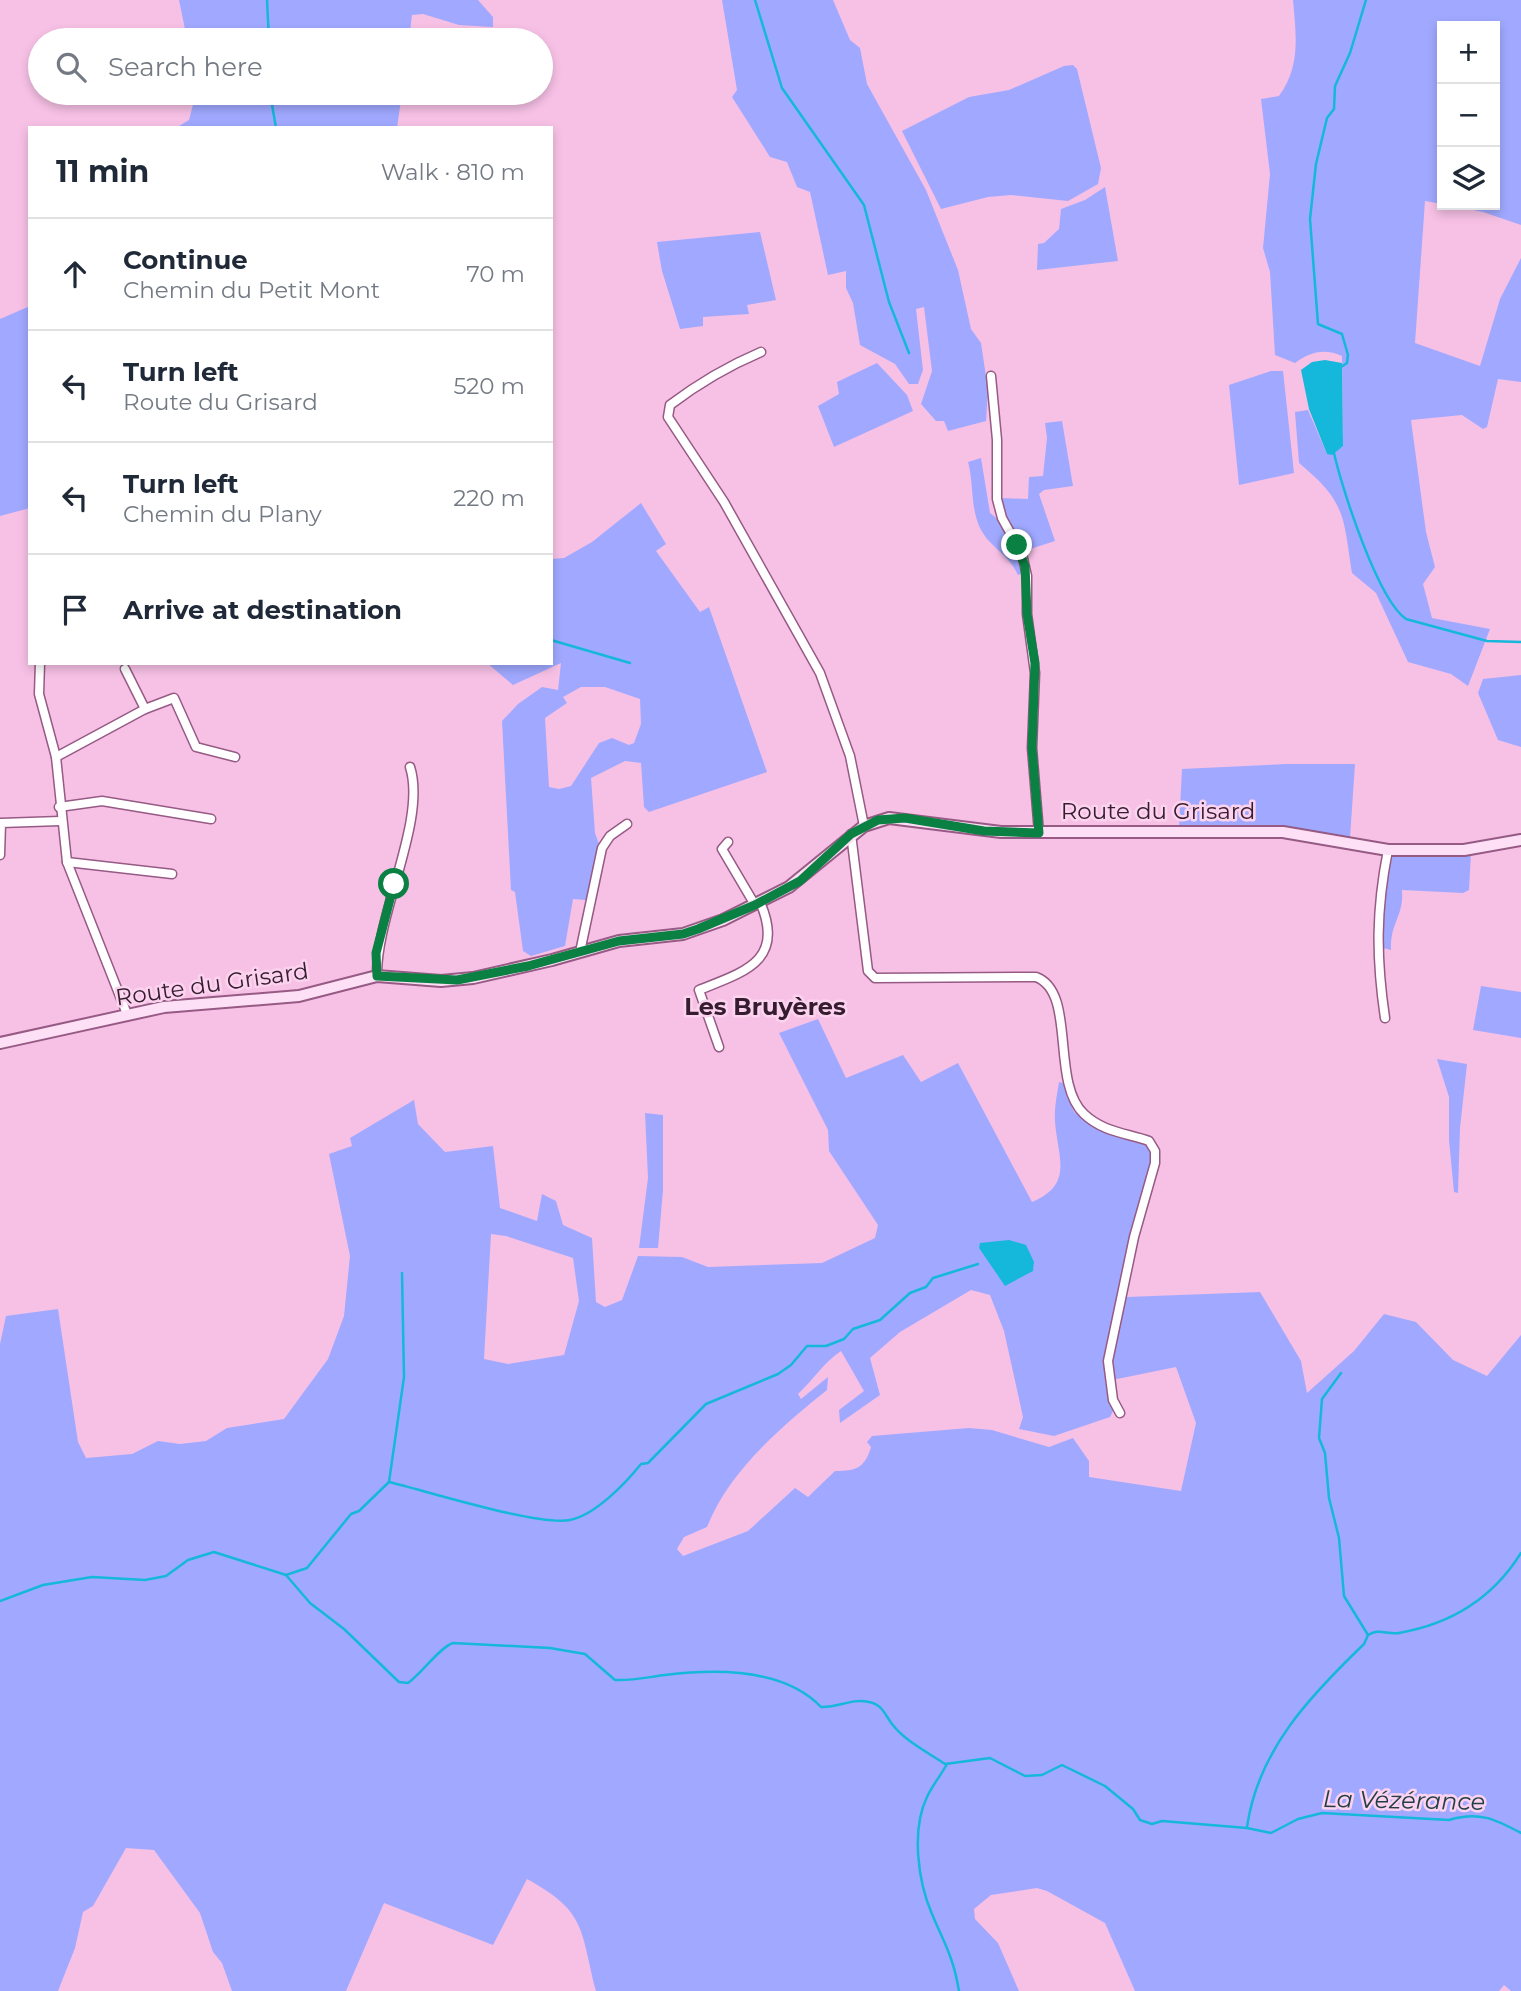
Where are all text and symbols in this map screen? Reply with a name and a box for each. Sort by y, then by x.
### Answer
map controls [1437,21,1500,210]
button: + [1437,21,1500,84]
search box [28,28,553,105]
icon: search [52,48,90,86]
text: Search here [108,51,263,83]
button: − [1437,84,1500,147]
button: layers [1437,147,1500,210]
text: 11 min [56,153,149,190]
text: Walk · 810 m [381,158,525,186]
text: Continue [123,244,248,276]
icon: ahead [56,255,94,293]
text: 70 m [466,260,525,288]
text: Chemin du Petit Mont [123,276,380,304]
text: Turn left [123,356,239,388]
icon: left [56,367,94,405]
text: 520 m [453,372,525,400]
text: Route du Grisard [123,388,318,416]
text: Turn left [123,468,239,500]
icon: left [56,479,94,517]
text: 220 m [453,484,525,512]
text: Chemin du Plany [123,500,322,528]
route end [1001,529,1032,560]
icon: arrive [56,591,94,629]
text: Arrive at destination [123,594,402,626]
street label: Route du Grisard [1061,797,1255,825]
route start [378,868,409,899]
street label: Route du Grisard [114,957,310,1011]
district label: Les Bruyères [684,992,846,1021]
water label: La Vézérance [1323,1784,1485,1816]

